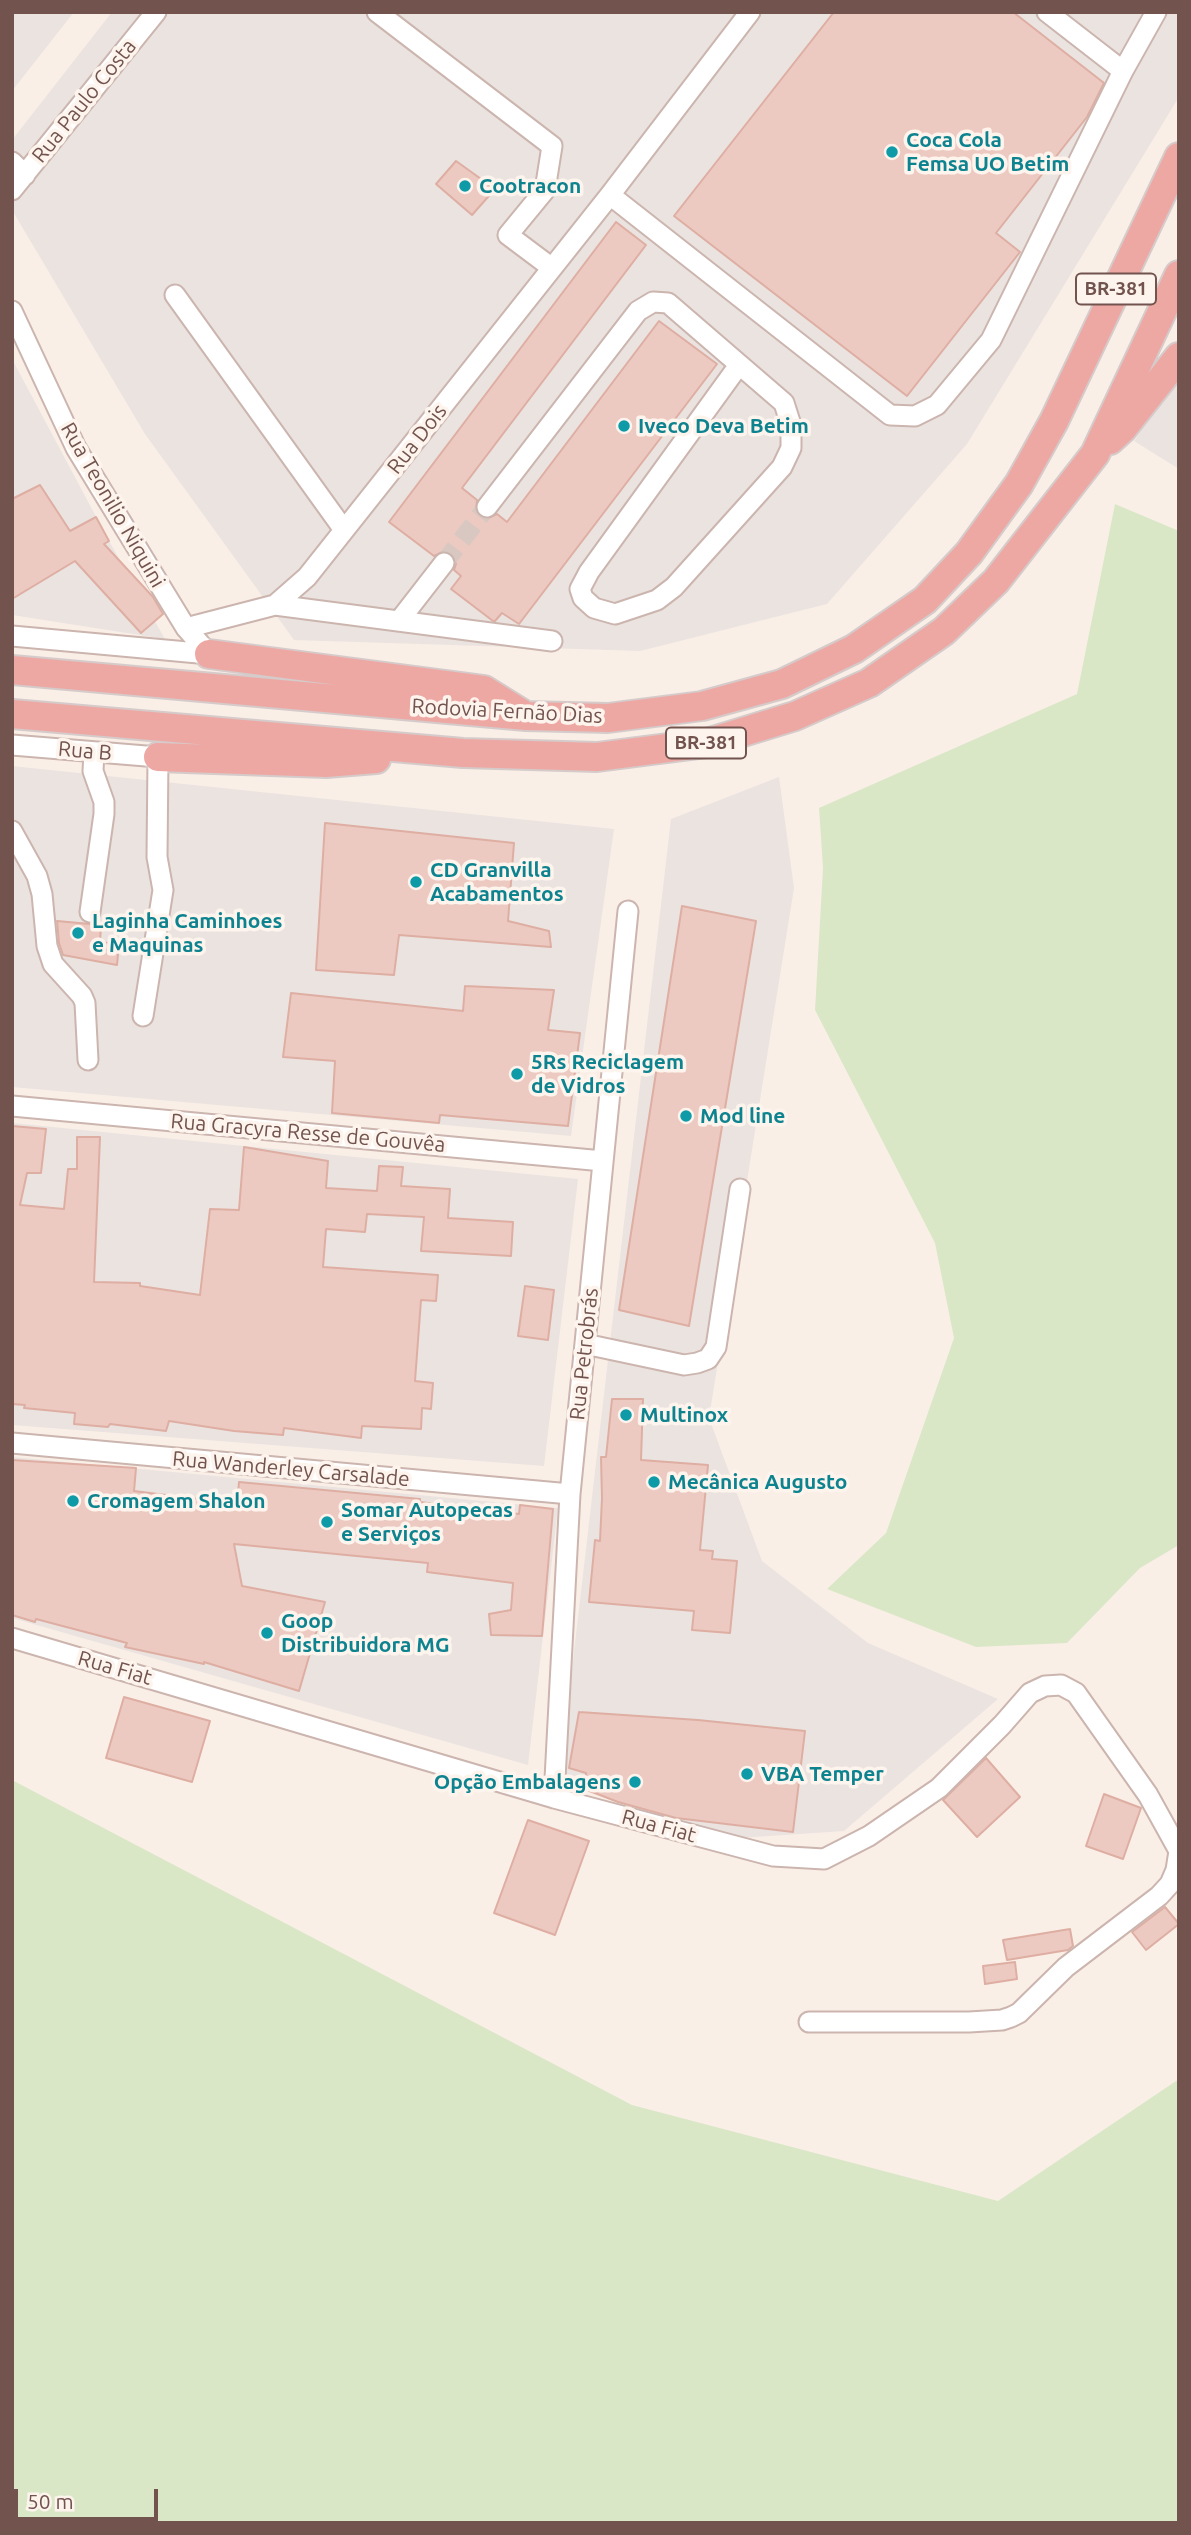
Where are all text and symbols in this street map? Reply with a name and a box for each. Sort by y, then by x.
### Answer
street label: Rua Paulo Costa [26,34,142,168]
place label: Coca Cola Femsa UO Betim [906,127,1069,177]
marker: Coca Cola Femsa UO Betim [884,144,900,160]
place label: Cootracon [479,173,581,199]
marker: Cootracon [457,178,473,194]
road number: BR-381 [1076,274,1156,304]
street label: Rua Dois [382,399,452,479]
place label: Iveco Deva Betim [638,413,809,439]
street label: Rua Teonilio Niquini [55,418,171,592]
marker: Iveco Deva Betim [616,418,632,434]
street label: Rodovia Fernão Dias [411,693,603,729]
road number: BR-381 [666,728,746,758]
street label: Rua B [57,736,113,766]
place label: CD Granvilla Acabamentos [430,857,564,907]
marker: CD Granvilla Acabamentos [408,874,424,890]
place label: Laginha Caminhoes e Maquinas [92,908,282,958]
marker: Laginha Caminhoes e Maquinas [70,925,86,941]
place label: 5Rs Reciclagem de Vidros [531,1049,684,1099]
marker: 5Rs Reciclagem de Vidros [509,1066,525,1082]
place label: Mod line [700,1103,785,1129]
street label: Rua Gracyra Resse de Gouvêa [170,1108,446,1158]
marker: Mod line [678,1108,694,1124]
street label: Rua Petrobrás [565,1287,603,1421]
place label: Multinox [640,1402,728,1428]
marker: Multinox [618,1407,634,1423]
street label: Rua Wanderley Carsalade [171,1446,411,1492]
place label: Mecânica Augusto [668,1469,847,1495]
marker: Mecânica Augusto [646,1474,662,1490]
place label: Cromagem Shalon [87,1488,265,1514]
marker: Cromagem Shalon [65,1493,81,1509]
place label: Somar Autopecas e Serviços [341,1497,513,1547]
marker: Somar Autopecas e Serviços [319,1514,335,1530]
place label: Goop Distribuidora MG [281,1608,450,1658]
marker: Goop Distribuidora MG [259,1625,275,1641]
street label: Rua Fiat [75,1645,155,1691]
place label: VBA Temper [761,1761,884,1787]
marker: VBA Temper [739,1766,755,1782]
place label: Opção Embalagens [434,1769,621,1795]
marker: Opção Embalagens [627,1774,643,1790]
street label: Rua Fiat [619,1804,699,1848]
scale bar [18,2476,161,2520]
text: 50 m [27,2489,74,2513]

